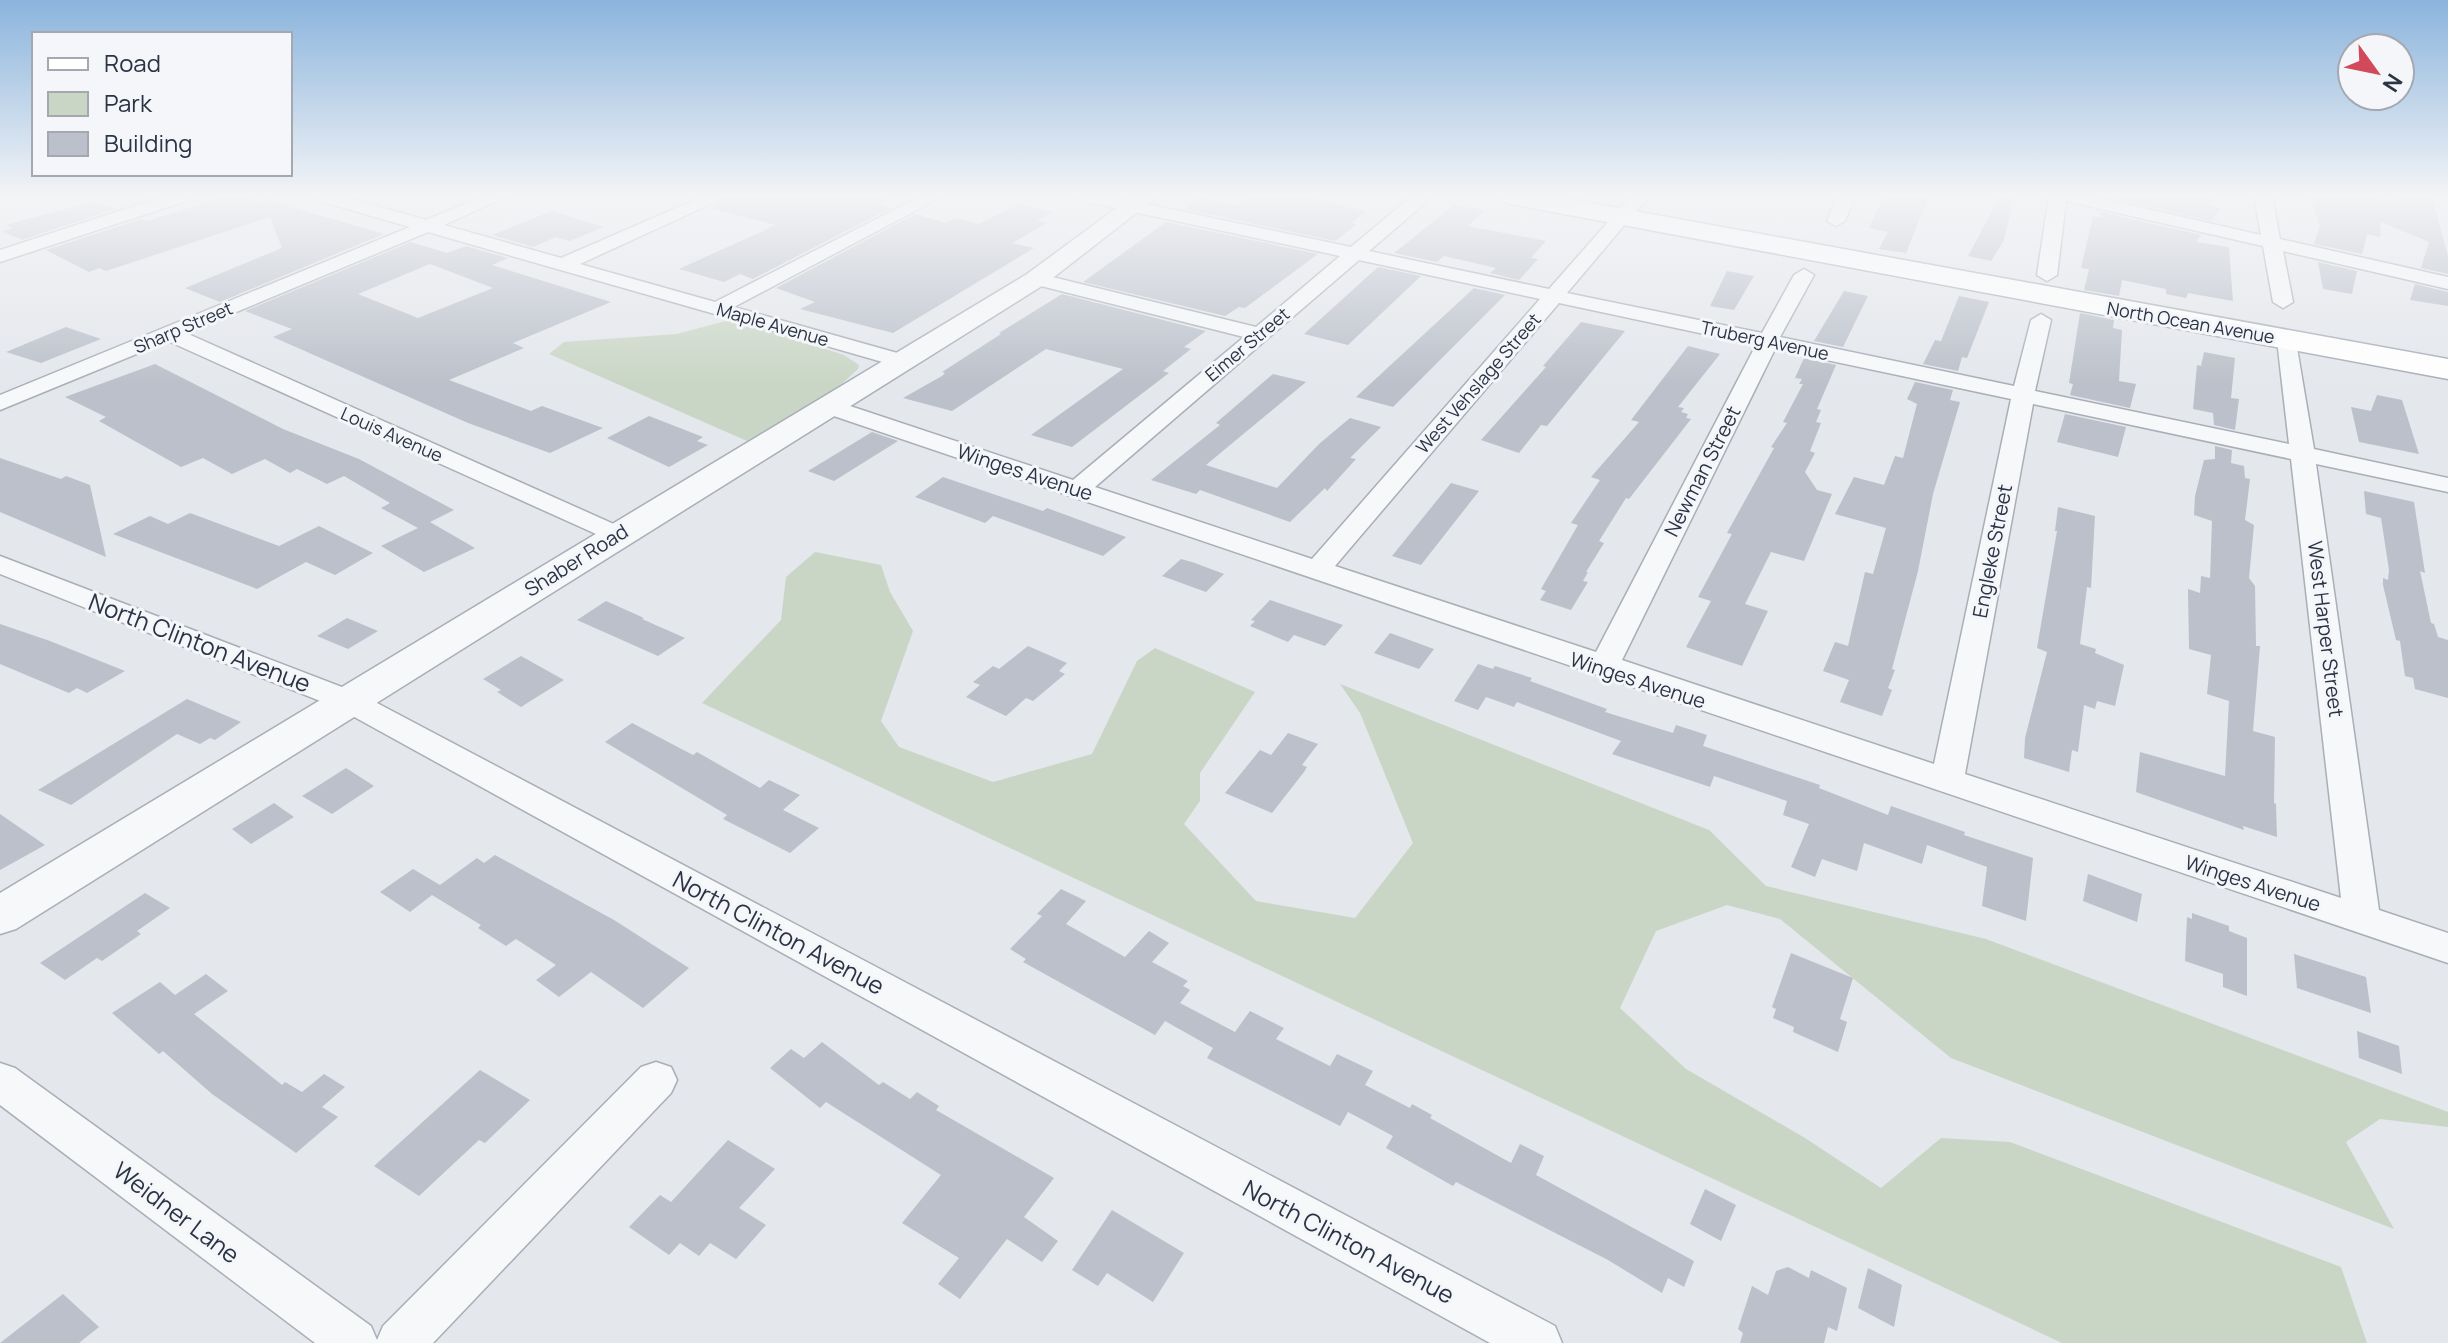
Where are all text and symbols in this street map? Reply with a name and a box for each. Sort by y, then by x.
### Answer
legend [32,32,292,176]
north arrow [2336,32,2416,112]
text: Road [104,46,161,79]
text: N [2376,68,2410,98]
text: Park [104,86,153,119]
text: Building [104,126,192,159]
street label: Sharp Street [130,295,236,359]
street label: North Ocean Avenue [2105,295,2277,349]
street label: Maple Avenue [714,297,832,351]
street label: Eimer Street [1200,302,1294,386]
street label: West Vehslage Street [1410,308,1546,458]
street label: Truberg Avenue [1699,315,1831,365]
street label: Louis Avenue [337,401,447,467]
street label: Newman Street [1658,401,1746,541]
street label: Winges Avenue [954,437,1096,507]
street label: Engleke Street [1966,482,2018,620]
street label: Shaber Road [519,517,633,603]
street label: West Harper Street [2302,539,2350,719]
street label: North Clinton Avenue [84,584,316,700]
street label: Winges Avenue [1567,645,1709,715]
street label: Winges Avenue [2182,848,2324,918]
street label: North Clinton Avenue [667,862,891,1002]
street label: Weidner Lane [107,1154,247,1270]
street label: North Clinton Avenue [1237,1171,1461,1311]

